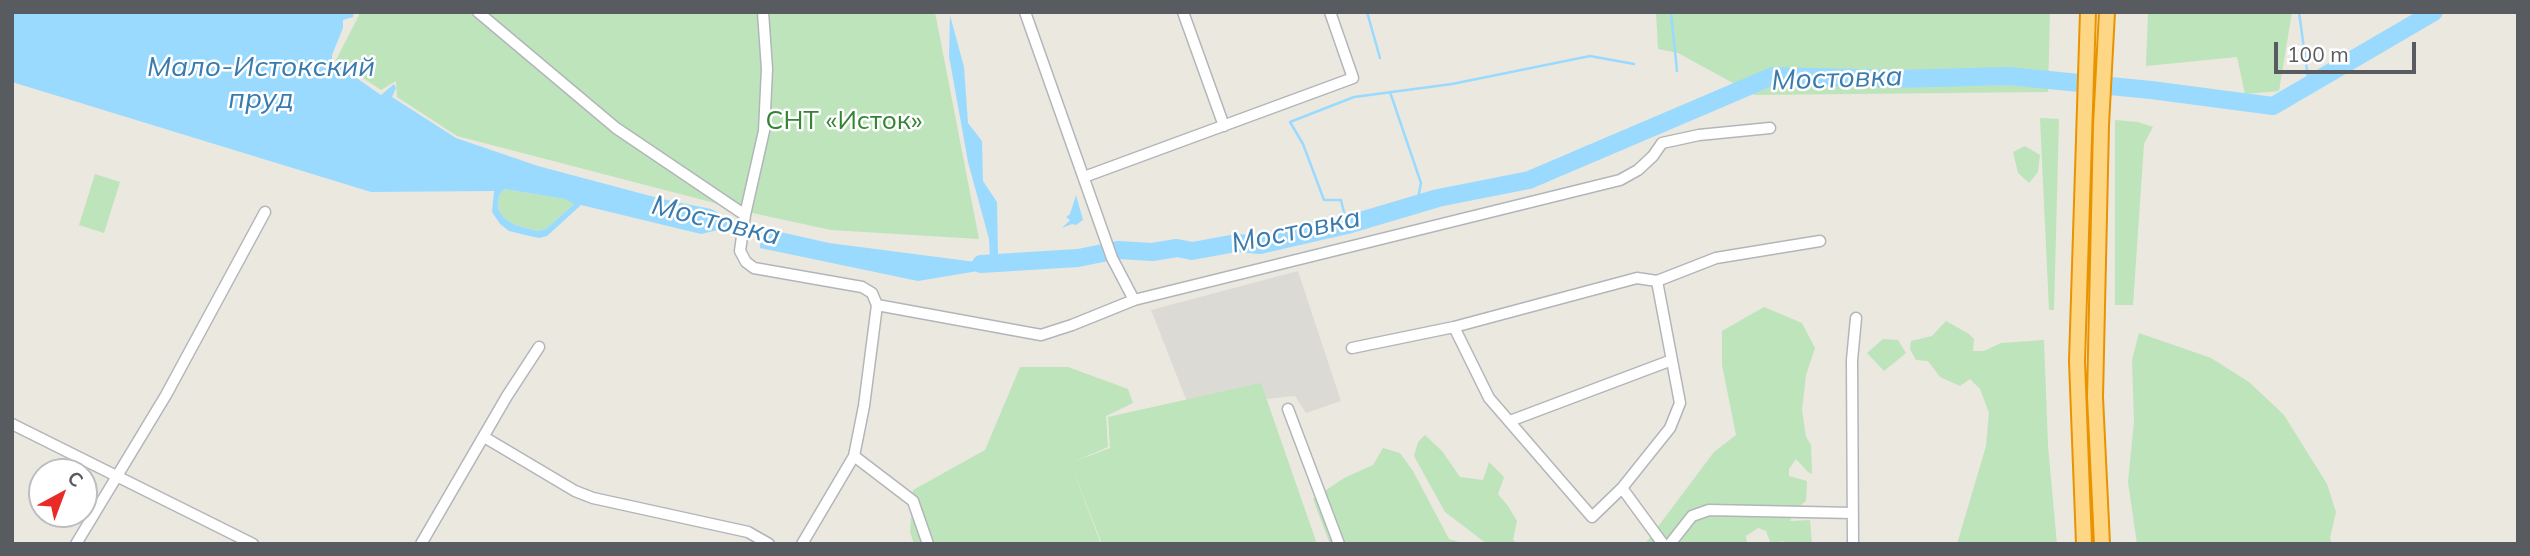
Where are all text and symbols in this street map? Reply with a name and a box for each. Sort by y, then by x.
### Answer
scale bar [2278,28,2420,72]
text: 100 m [2287,41,2349,67]
water label: Мало-Истокский пруд [147,51,375,117]
water label: Мостовка [1771,60,1903,98]
park label: СНТ «Исток» [766,105,922,137]
water label: Мостовка [648,189,784,253]
water label: Мостовка [1228,201,1364,261]
north arrow [28,458,98,528]
text: С [63,465,88,492]

